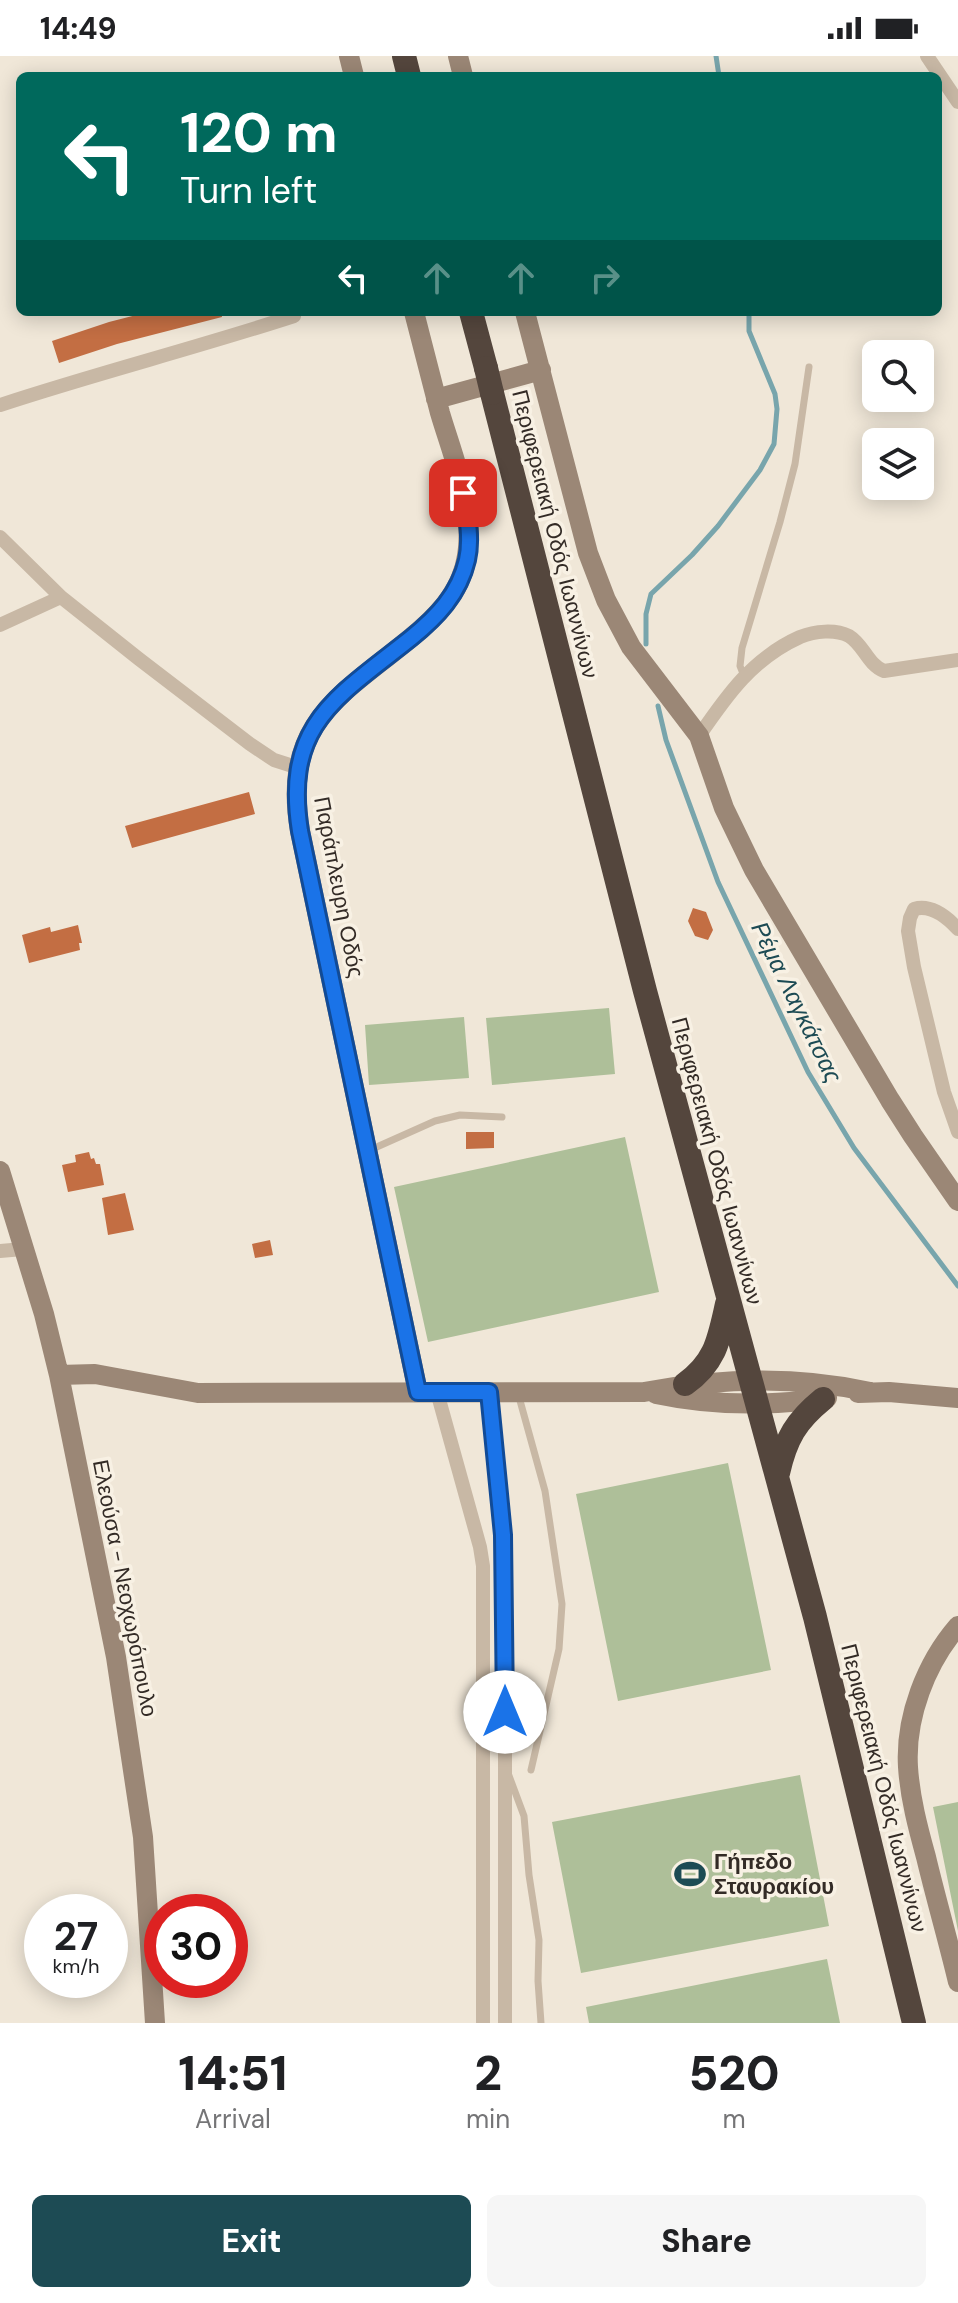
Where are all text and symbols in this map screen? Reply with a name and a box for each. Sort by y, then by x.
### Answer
text: 14:49 [40,9,117,48]
text: 120 m [180,96,338,169]
icon: left [48,104,152,208]
text: Turn left [180,167,317,214]
icon: left [331,256,375,300]
icon: ahead [415,256,459,300]
icon: ahead [499,256,543,300]
icon: right [583,256,627,300]
map controls [862,340,934,500]
button: search [862,340,934,412]
street label: Περιφερειακή Οδός Ιωαννίνων [505,387,605,681]
button: layers [862,428,934,500]
pin [429,459,497,527]
icon: arrive [441,471,485,515]
street label: Παράπλευρη Οδός [307,794,371,980]
water label: Ρέμα Λαγκάτσας [745,916,850,1088]
street label: Περιφερειακή Οδός Ιωαννίνων [665,1014,769,1308]
street label: Ελεούσα - Νεοχωρόπουλο [86,1457,164,1719]
street label: Περιφερειακή Οδός Ιωαννίνων [834,1641,934,1935]
position arrow [463,1670,547,1754]
place label: Γήπεδο Σταυρακίου [714,1847,834,1901]
sports icon: Γήπεδο Σταυρακίου [673,1857,707,1891]
speed limit sign: 30 [144,1894,248,1998]
text: 27 [54,1910,98,1962]
text: km/h [52,1953,100,1979]
text: 14:51 [178,2042,288,2105]
text: 2 [474,2042,502,2105]
text: 520 [689,2042,780,2105]
text: Arrival [195,2102,271,2136]
text: min [466,2102,510,2136]
text: m [723,2102,746,2136]
button: Exit [32,2195,471,2287]
button: Share [487,2195,926,2287]

